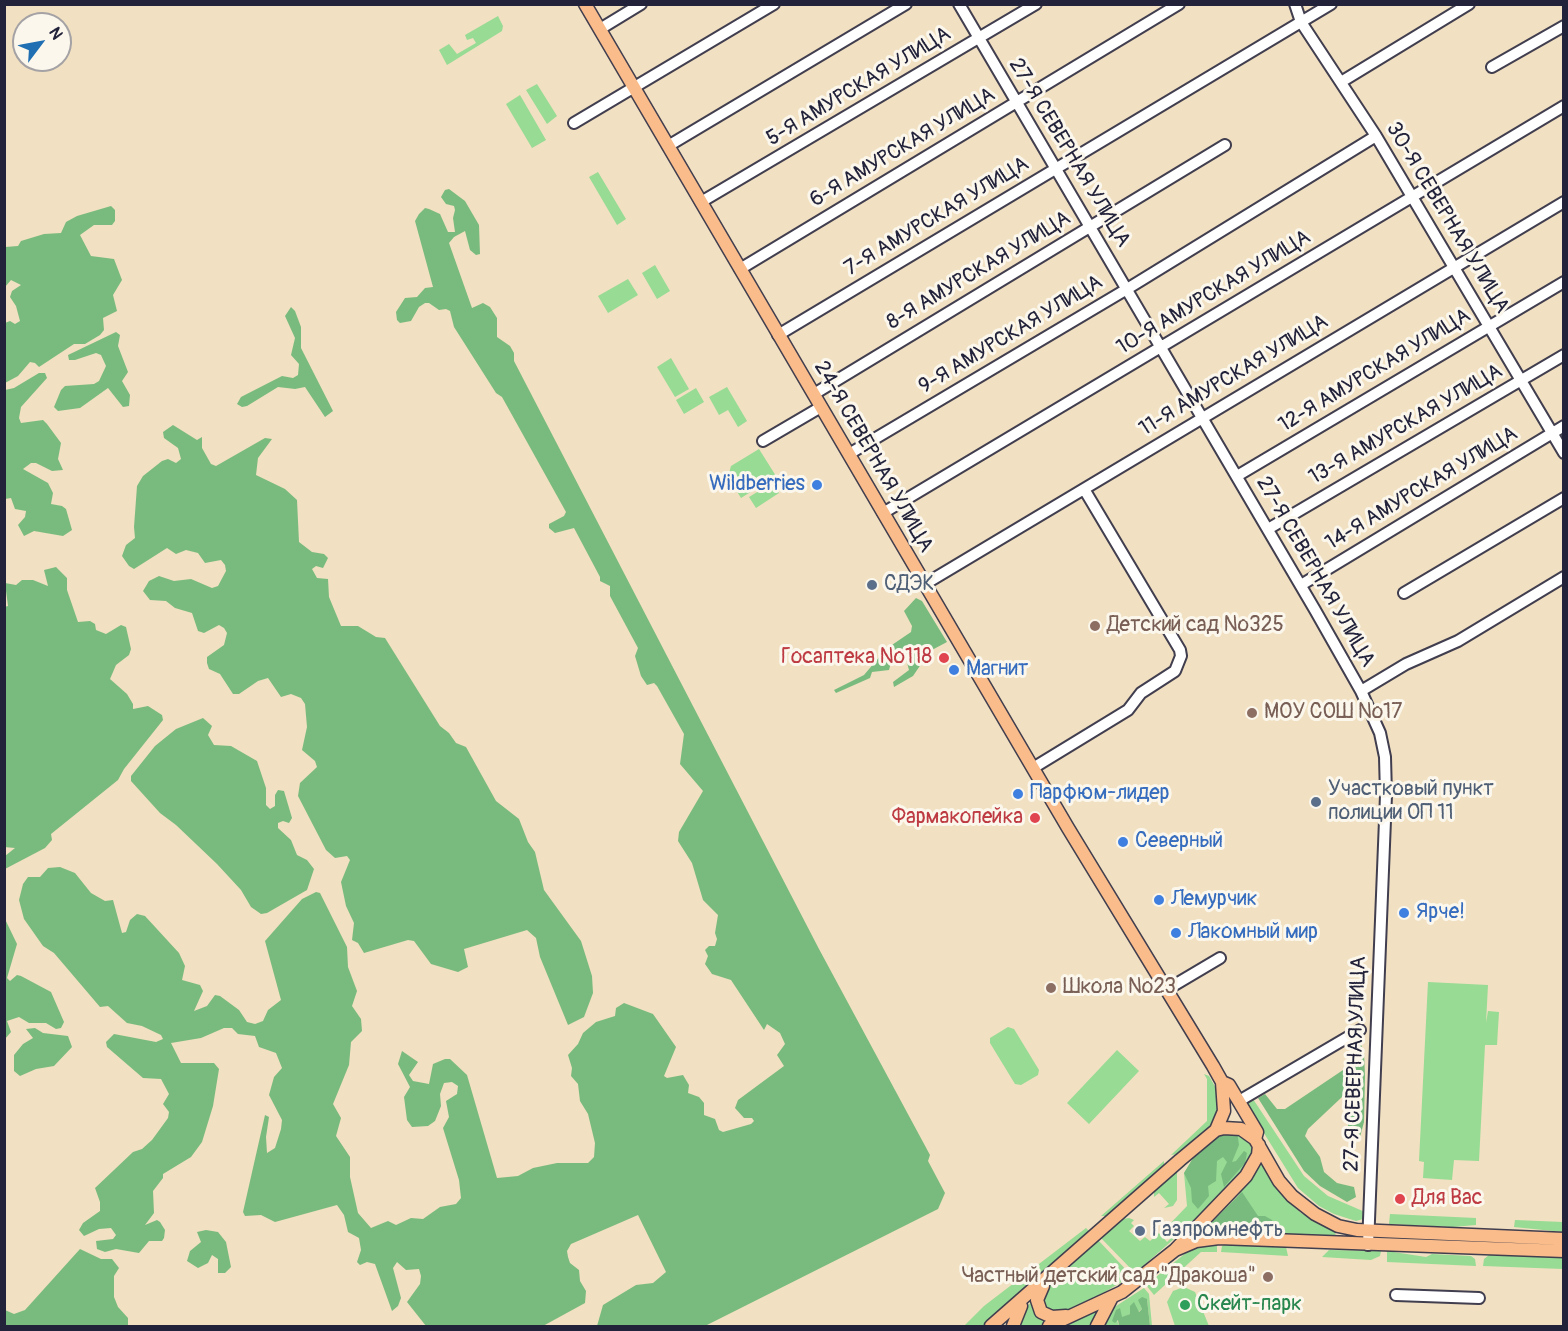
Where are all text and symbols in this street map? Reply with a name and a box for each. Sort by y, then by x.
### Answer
north arrow [12,12,72,72]
street label: 5-Я АМУРСКАЯ УЛИЦА [762,22,956,152]
text: N [44,24,67,43]
street label: 27-Я СЕВЕРНАЯ УЛИЦА [1003,54,1135,252]
street label: 6-Я АМУРСКАЯ УЛИЦА [806,83,1000,213]
street label: 30-Я СЕВЕРНАЯ УЛИЦА [1380,118,1514,318]
street label: 7-Я АМУРСКАЯ УЛИЦА [840,152,1034,282]
street label: 8-Я АМУРСКАЯ УЛИЦА [883,206,1075,336]
street label: 10-Я АМУРСКАЯ УЛИЦА [1112,225,1316,361]
street label: 9-Я АМУРСКАЯ УЛИЦА [915,270,1107,400]
street label: 12-Я АМУРСКАЯ УЛИЦА [1275,304,1475,438]
street label: 11-Я АМУРСКАЯ УЛИЦА [1135,310,1333,442]
street label: 24-Я СЕВЕРНАЯ УЛИЦА [808,357,938,557]
street label: 13-Я АМУРСКАЯ УЛИЦА [1305,359,1507,491]
street label: 14-Я АМУРСКАЯ УЛИЦА [1321,422,1523,556]
place label: Wildberries [709,472,805,498]
street label: 27-Я СЕВЕРНАЯ УЛИЦА [1250,472,1380,672]
marker: Wildberries [810,478,824,492]
place label: СДЭК [884,572,934,598]
marker: СДЭК [865,578,879,592]
place label: Детский сад №325 [1107,613,1284,639]
marker: Детский сад №325 [1088,619,1102,633]
place label: Госаптека №118 [781,645,932,671]
marker: Госаптека №118 [937,651,951,665]
place label: Магнит [966,657,1028,683]
marker: Магнит [947,663,961,677]
place label: МОУ СОШ №17 [1264,700,1402,726]
marker: МОУ СОШ №17 [1245,706,1259,720]
place label: Участковый пункт полиции ОП 11 [1328,777,1494,827]
place label: Парфюм-лидер [1030,781,1170,807]
marker: Парфюм-лидер [1011,787,1025,801]
marker: Участковый пункт полиции ОП 11 [1309,795,1323,809]
place label: Фармакопейка [892,805,1023,831]
marker: Фармакопейка [1028,811,1042,825]
place label: Северный [1135,829,1223,855]
marker: Северный [1116,835,1130,849]
place label: Лемурчик [1171,887,1257,913]
marker: Лемурчик [1152,893,1166,907]
place label: Ярче! [1416,900,1465,926]
marker: Ярче! [1397,906,1411,920]
place label: Лакомный мир [1188,920,1318,946]
marker: Лакомный мир [1169,926,1183,940]
street label: 27-Я СЕВЕРНАЯ УЛИЦА [1340,956,1372,1172]
place label: Школа №23 [1063,975,1176,1001]
marker: Школа №23 [1044,981,1058,995]
place label: Для Вас [1412,1186,1482,1212]
marker: Для Вас [1393,1192,1407,1206]
place label: Газпромнефть [1152,1218,1284,1244]
marker: Газпромнефть [1133,1224,1147,1238]
place label: Частный детский сад "Дракоша" [962,1264,1256,1290]
marker: Частный детский сад "Дракоша" [1261,1270,1275,1284]
place label: Скейт-парк [1197,1292,1302,1318]
marker: Скейт-парк [1178,1298,1192,1312]

